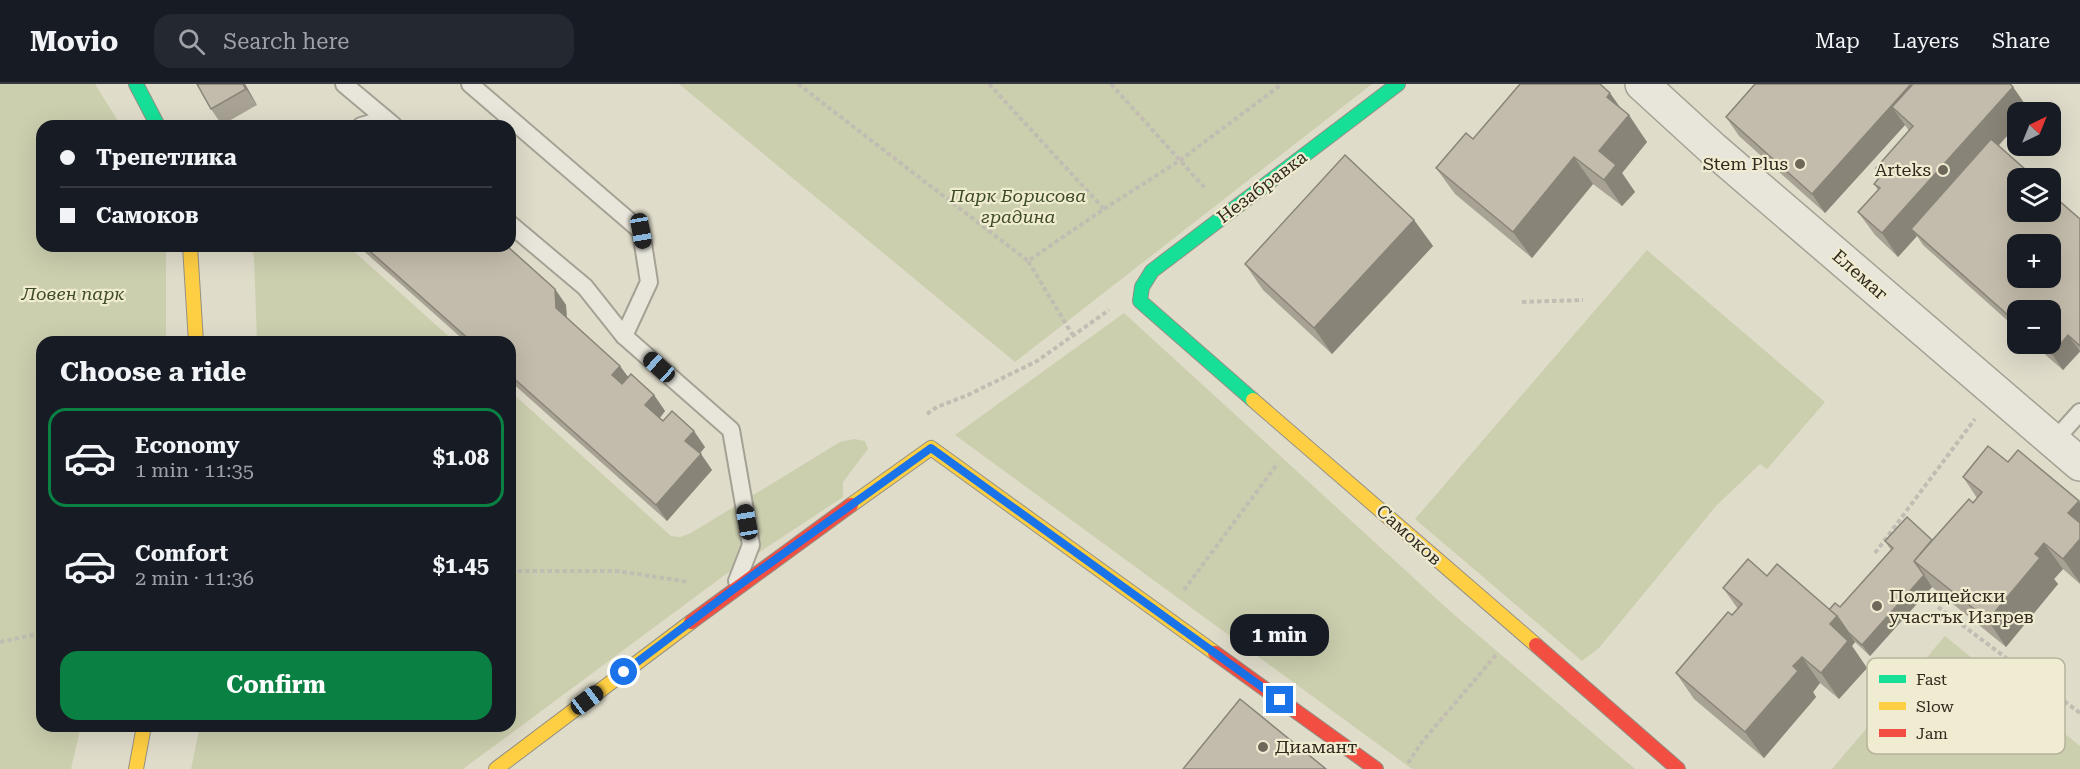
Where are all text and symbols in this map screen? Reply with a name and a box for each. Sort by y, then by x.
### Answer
search box [154,14,574,68]
text: Movio [30,25,118,58]
icon: search [175,25,208,58]
text: Search here [223,29,349,54]
text: Map [1815,29,1860,53]
text: Layers [1893,29,1959,53]
text: Share [1992,29,2050,53]
north arrow [2007,102,2061,156]
map controls [2007,102,2061,354]
text: Трепетлика [96,145,237,170]
street label: Незабравка [1213,146,1311,227]
place label: Stem Plus [1703,153,1788,174]
marker: Stem Plus [1793,157,1807,171]
place label: Arteks [1875,159,1931,180]
marker: Arteks [1936,163,1950,177]
button: layers [2007,168,2061,222]
park label: Парк Борисова градина [949,185,1086,227]
text: Самоков [96,203,199,228]
car [629,212,653,250]
button: + [2007,234,2061,288]
street label: Елемаг [1828,245,1892,304]
park label: Ловен парк [21,283,124,304]
button: − [2007,300,2061,354]
car [640,348,678,386]
text: Choose a ride [60,356,246,388]
icon: car [63,431,117,485]
text: Economy [135,433,239,458]
text: $1.08 [433,445,489,470]
text: 1 min · 11:35 [135,458,254,482]
street label: Самоков [1372,500,1446,569]
car [735,503,759,541]
icon: car [63,539,117,593]
text: Comfort [135,541,228,566]
text: $1.45 [433,553,489,578]
text: 2 min · 11:36 [135,566,254,590]
place label: Полицейски участък Изгрев [1889,585,2034,627]
marker: Полицейски участък Изгрев [1870,599,1884,613]
callout: 1 min [1230,613,1330,655]
text: 1 min [1252,623,1307,647]
button: Confirm [60,651,492,720]
route start [610,658,637,685]
legend [1867,658,2065,754]
text: Fast [1916,670,1947,689]
car [567,682,607,718]
route end [1266,686,1293,713]
text: Slow [1916,697,1954,716]
text: Jam [1916,724,1948,743]
place label: Диамант [1275,736,1357,757]
marker: Диамант [1256,740,1270,754]

